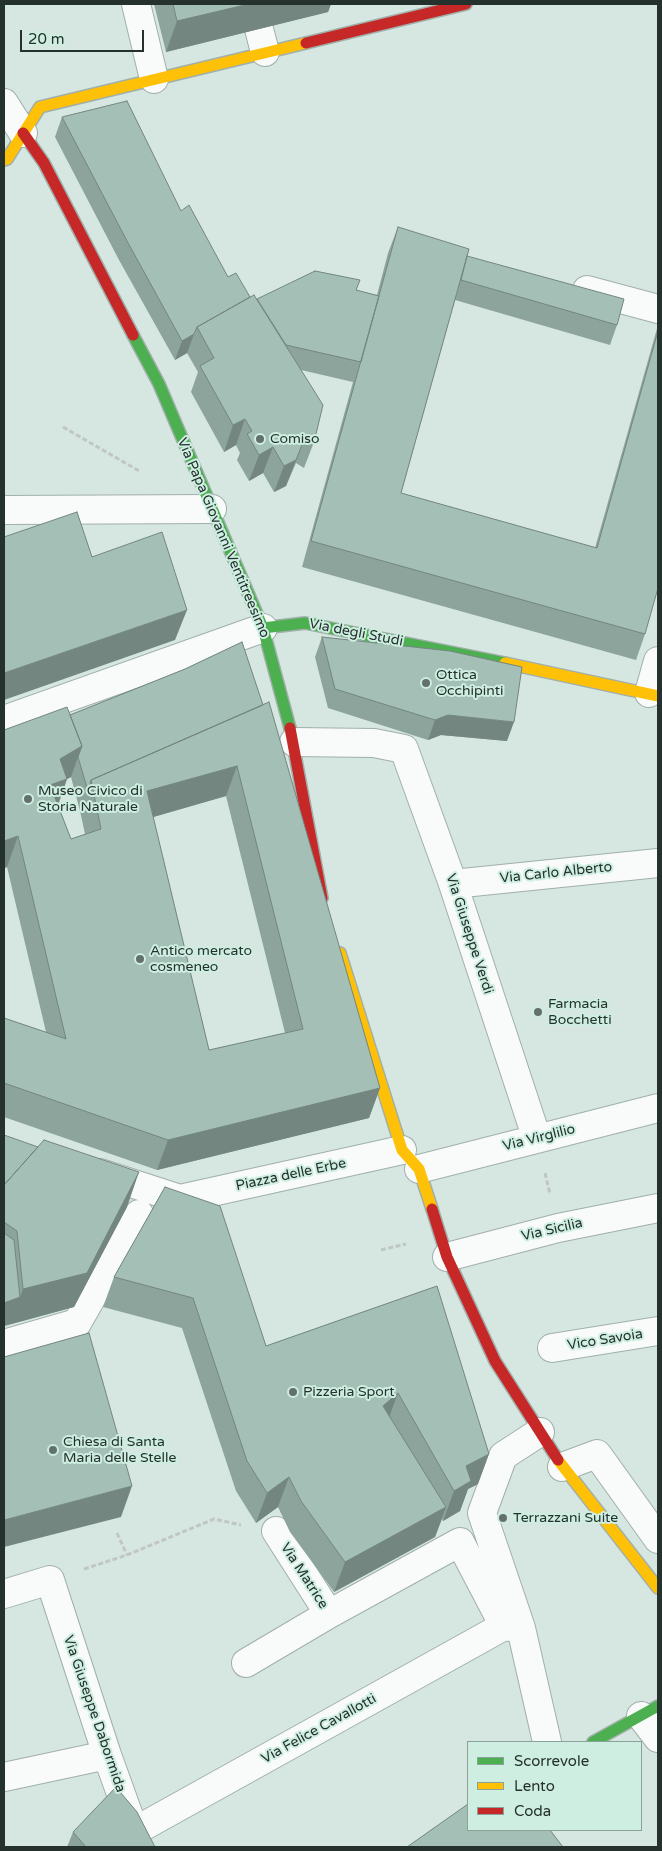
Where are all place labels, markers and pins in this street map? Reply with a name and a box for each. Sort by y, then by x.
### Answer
place label: Comiso [270,431,320,447]
marker: Comiso [254,433,266,445]
place label: Ottica Occhipinti [436,667,503,700]
marker: Ottica Occhipinti [420,677,432,689]
place label: Museo Civico di Storia Naturale [38,783,143,816]
marker: Museo Civico di Storia Naturale [22,793,34,805]
place label: Antico mercato cosmeneo [150,943,252,976]
marker: Antico mercato cosmeneo [134,953,146,965]
place label: Farmacia Bocchetti [548,996,612,1028]
marker: Farmacia Bocchetti [532,1006,544,1018]
place label: Pizzeria Sport [303,1384,395,1400]
marker: Pizzeria Sport [287,1386,299,1398]
place label: Chiesa di Santa Maria delle Stelle [63,1434,176,1466]
marker: Chiesa di Santa Maria delle Stelle [47,1444,59,1456]
place label: Terrazzani Suite [513,1510,618,1526]
marker: Terrazzani Suite [497,1512,509,1524]

